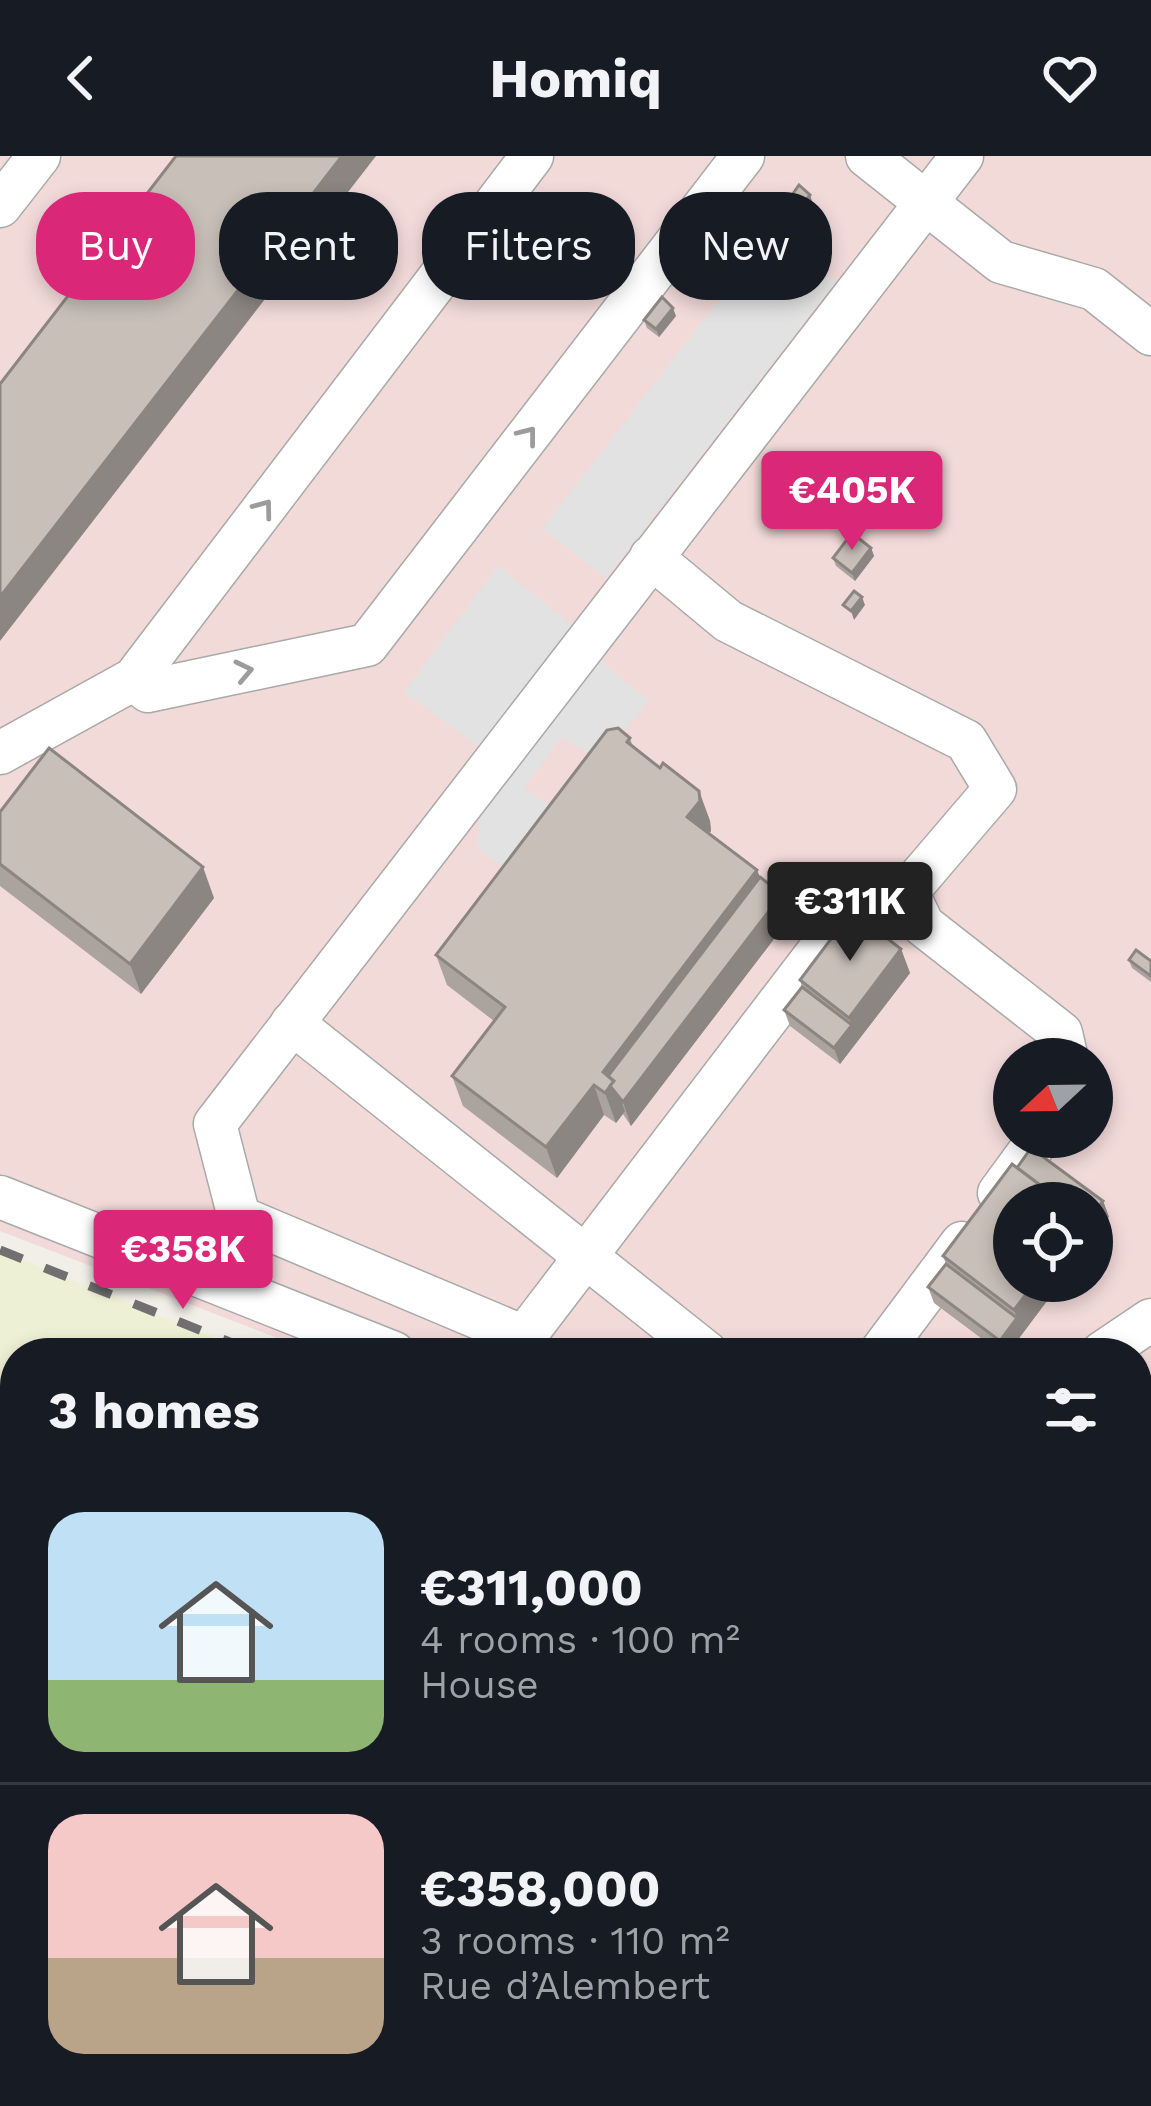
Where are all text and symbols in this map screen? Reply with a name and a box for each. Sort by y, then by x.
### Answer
icon: back [48,45,114,111]
icon: heart [1037,45,1103,111]
text: Homiq [489,47,662,110]
chip: Buy [36,192,195,300]
chip: Rent [219,192,398,300]
chip: Filters [422,192,635,300]
chip: New [659,192,832,300]
one-way arrow [514,427,536,448]
pin: €405K [768,451,936,553]
text: €405K [788,467,916,512]
one-way arrow [250,499,272,521]
one-way arrow [234,659,254,684]
pin: €311K [766,862,934,964]
text: €311K [794,878,906,923]
north arrow [993,1038,1113,1158]
map controls [993,1038,1113,1302]
button: locate [993,1182,1113,1302]
pin: €358K [99,1210,267,1312]
text: €358K [121,1226,245,1271]
icon: filters [1038,1377,1104,1443]
text: 3 homes [48,1381,260,1440]
text: €311,000 [420,1558,643,1617]
icon: home [144,1560,288,1704]
text: 4 rooms · 100 m² [420,1617,740,1662]
text: House [420,1662,539,1707]
text: €358,000 [420,1859,661,1918]
icon: home [144,1862,288,2006]
text: 3 rooms · 110 m² [420,1918,730,1963]
text: Rue d’Alembert [420,1963,710,2008]

